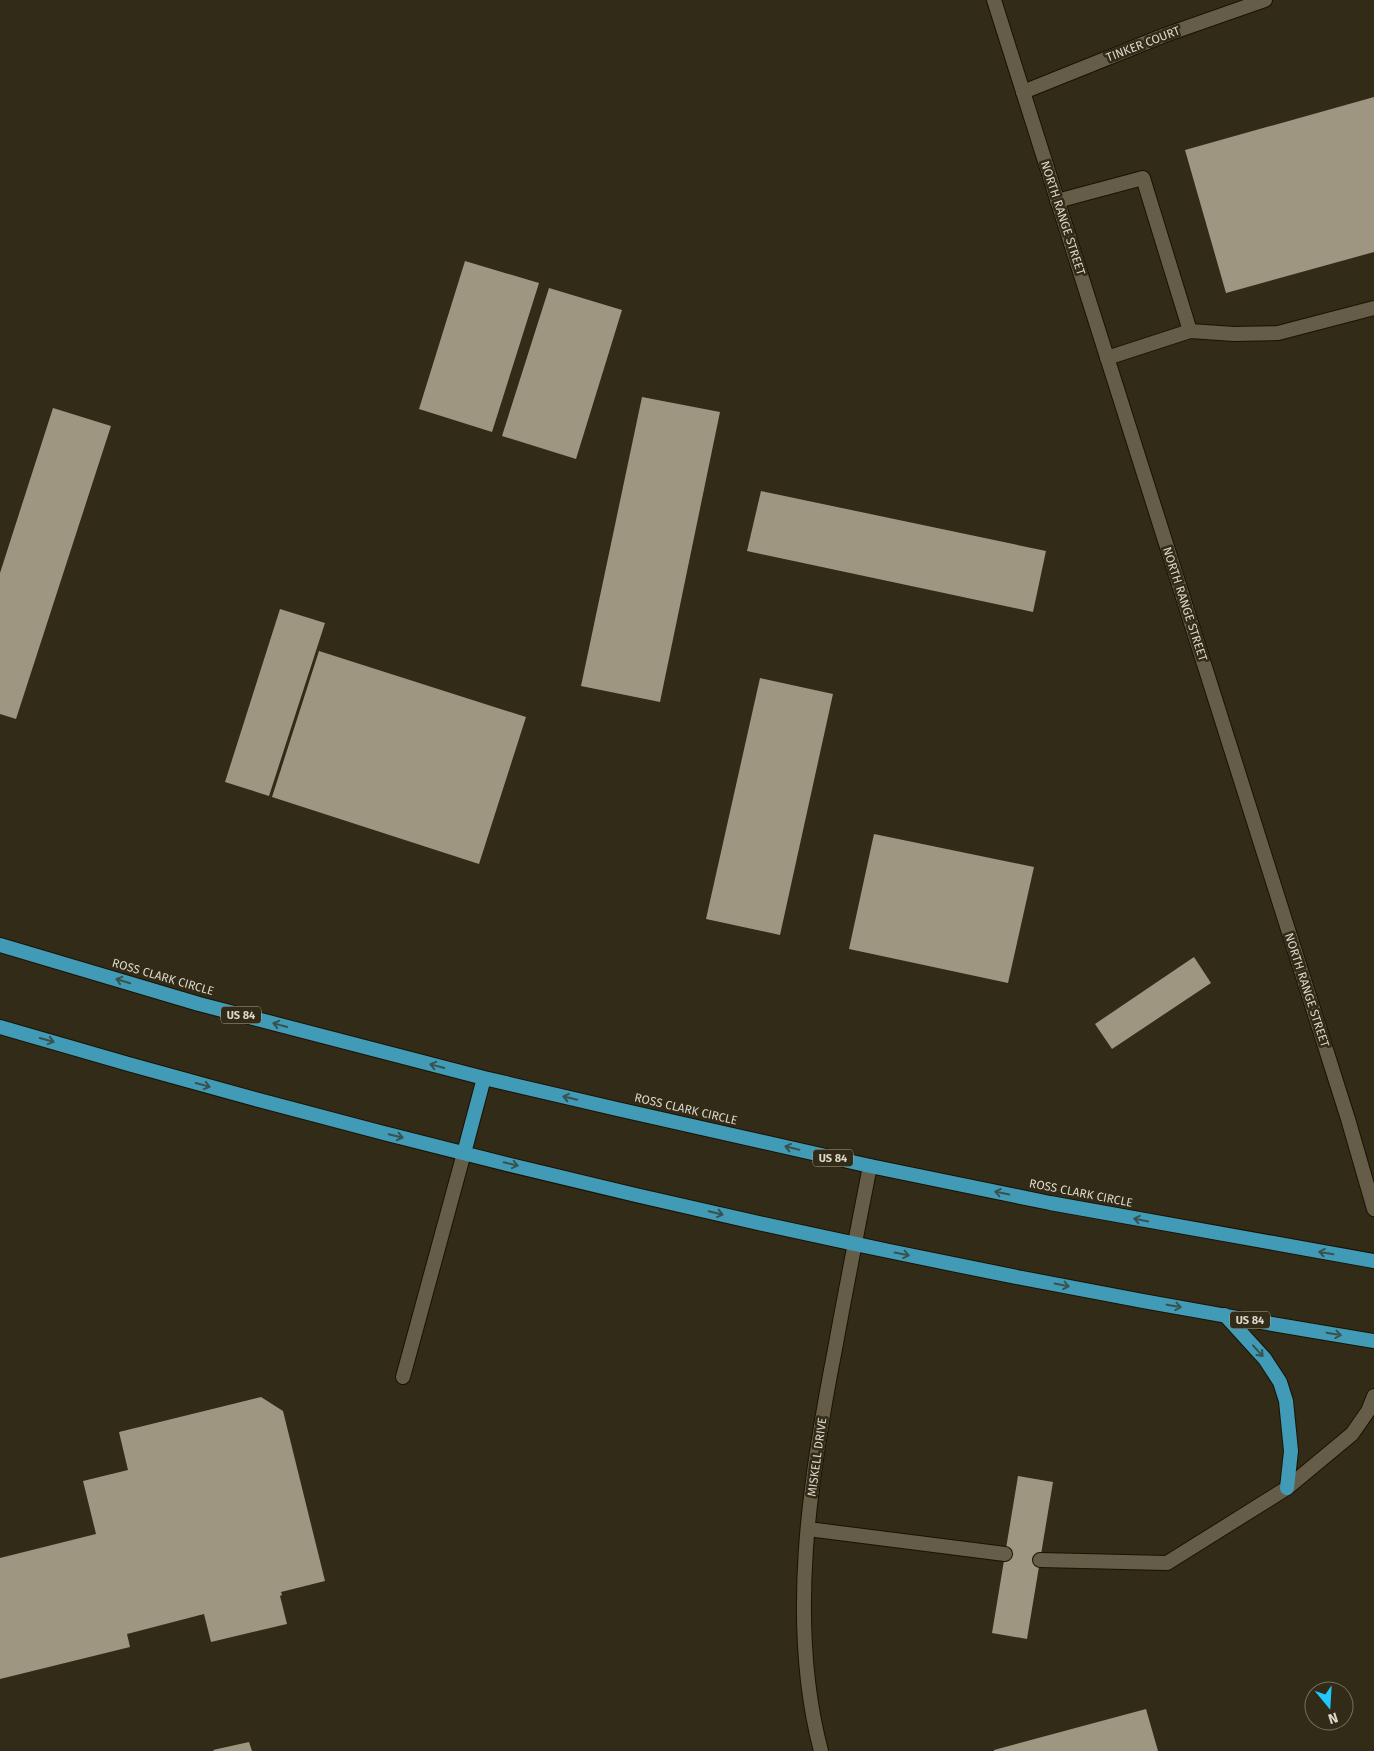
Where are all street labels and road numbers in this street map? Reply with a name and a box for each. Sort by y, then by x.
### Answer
street label: TINKER COURT [1104,23,1183,64]
street label: NORTH RANGE STREET [1038,159,1088,278]
street label: NORTH RANGE STREET [1160,545,1210,664]
street label: NORTH RANGE STREET [1282,931,1332,1050]
street label: ROSS CLARK CIRCLE [111,956,215,998]
road number: US 84 [221,1006,261,1024]
street label: ROSS CLARK CIRCLE [633,1090,739,1128]
road number: US 84 [813,1150,853,1166]
street label: ROSS CLARK CIRCLE [1028,1176,1134,1210]
road number: US 84 [1230,1312,1270,1328]
street label: MISKELL DRIVE [805,1417,829,1497]

